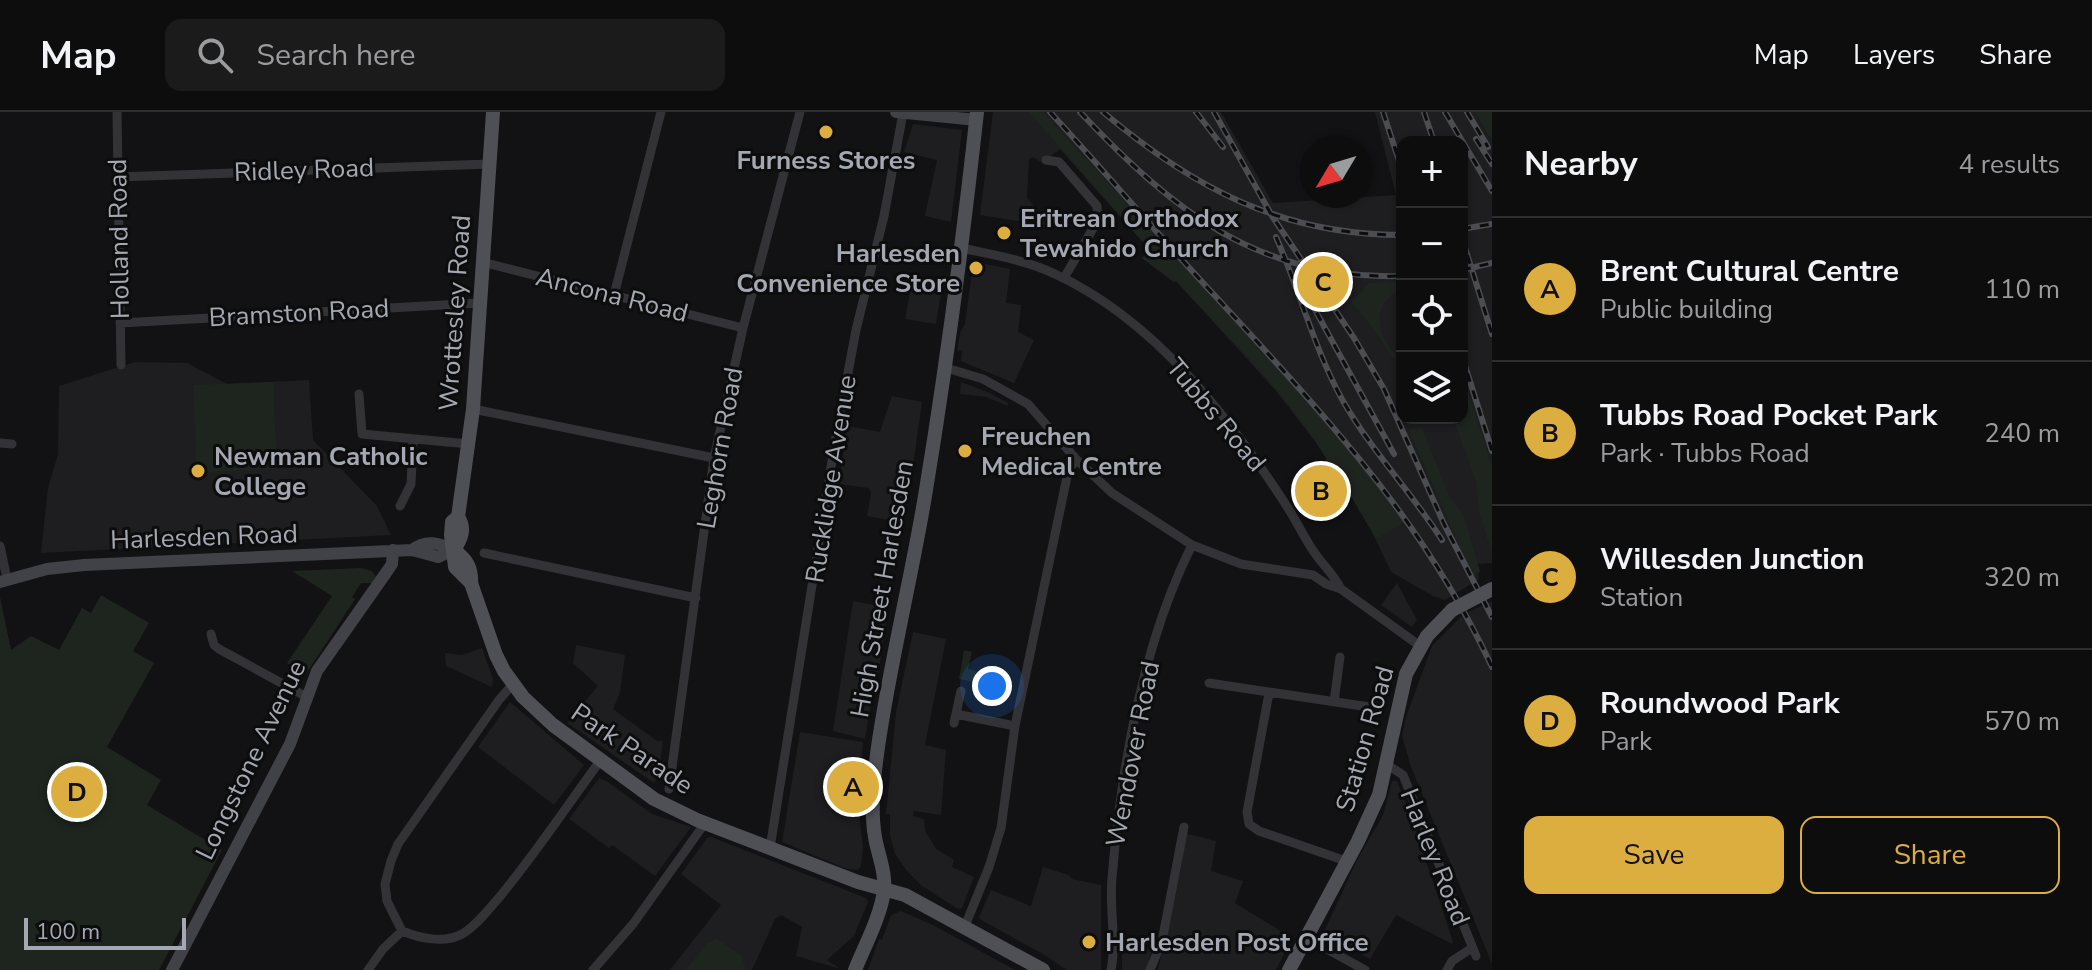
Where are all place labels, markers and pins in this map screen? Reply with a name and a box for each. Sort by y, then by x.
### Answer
marker: Furness Stores [817,123,835,141]
place label: Furness Stores [736,143,916,178]
place label: Eritrean Orthodox Tewahido Church [1020,201,1240,266]
marker: Eritrean Orthodox Tewahido Church [995,224,1013,242]
place label: Harlesden Convenience Store [736,236,960,301]
pin: C [1297,252,1349,312]
marker: Harlesden Convenience Store [967,259,985,277]
place label: Freuchen Medical Centre [981,419,1162,484]
place label: Newman Catholic College [214,439,428,504]
marker: Freuchen Medical Centre [956,442,974,460]
pin: B [1295,461,1347,521]
marker: Newman Catholic College [189,462,207,480]
pin: A [827,757,879,817]
pin: D [51,762,103,822]
place label: Harlesden Post Office [1105,925,1368,960]
marker: Harlesden Post Office [1080,933,1098,951]

